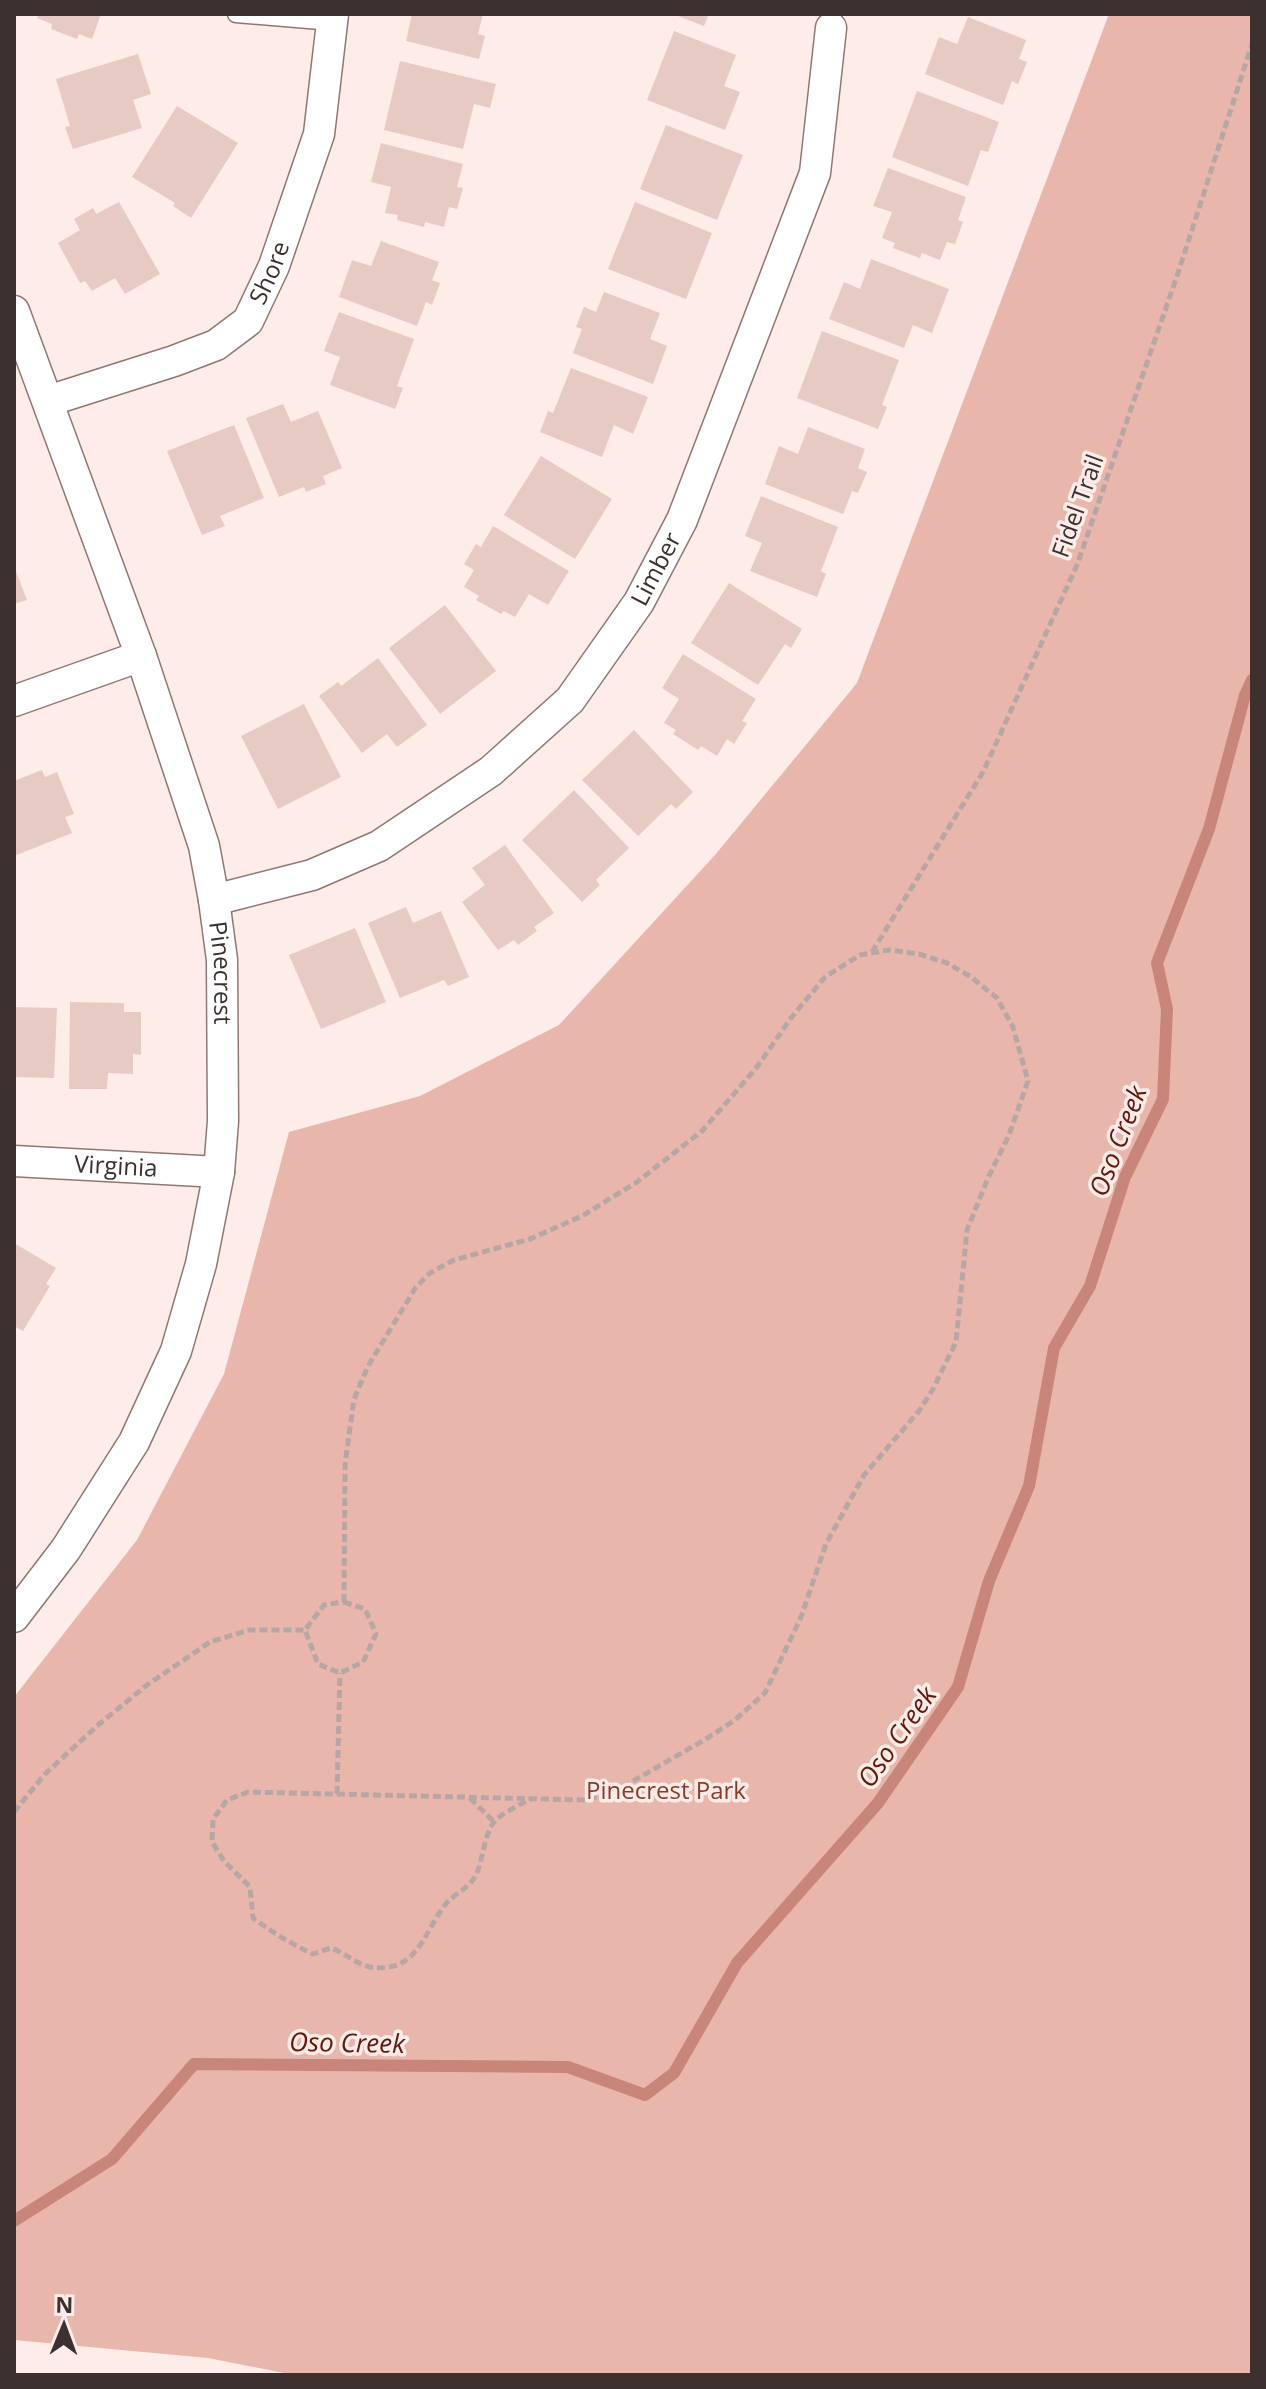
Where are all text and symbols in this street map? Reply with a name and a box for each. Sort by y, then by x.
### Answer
street label: Shore [240,237,296,309]
street label: Fidel Trail [1043,449,1110,562]
street label: Limber [622,526,688,611]
street label: Pinecrest [202,919,240,1025]
water label: Oso Creek [1080,1079,1155,1201]
street label: Virginia [73,1146,158,1184]
water label: Oso Creek [848,1678,945,1794]
park label: Pinecrest Park [586,1773,746,1806]
water label: Oso Creek [289,2023,406,2061]
north arrow [24,2285,104,2365]
text: N [55,2289,74,2319]

